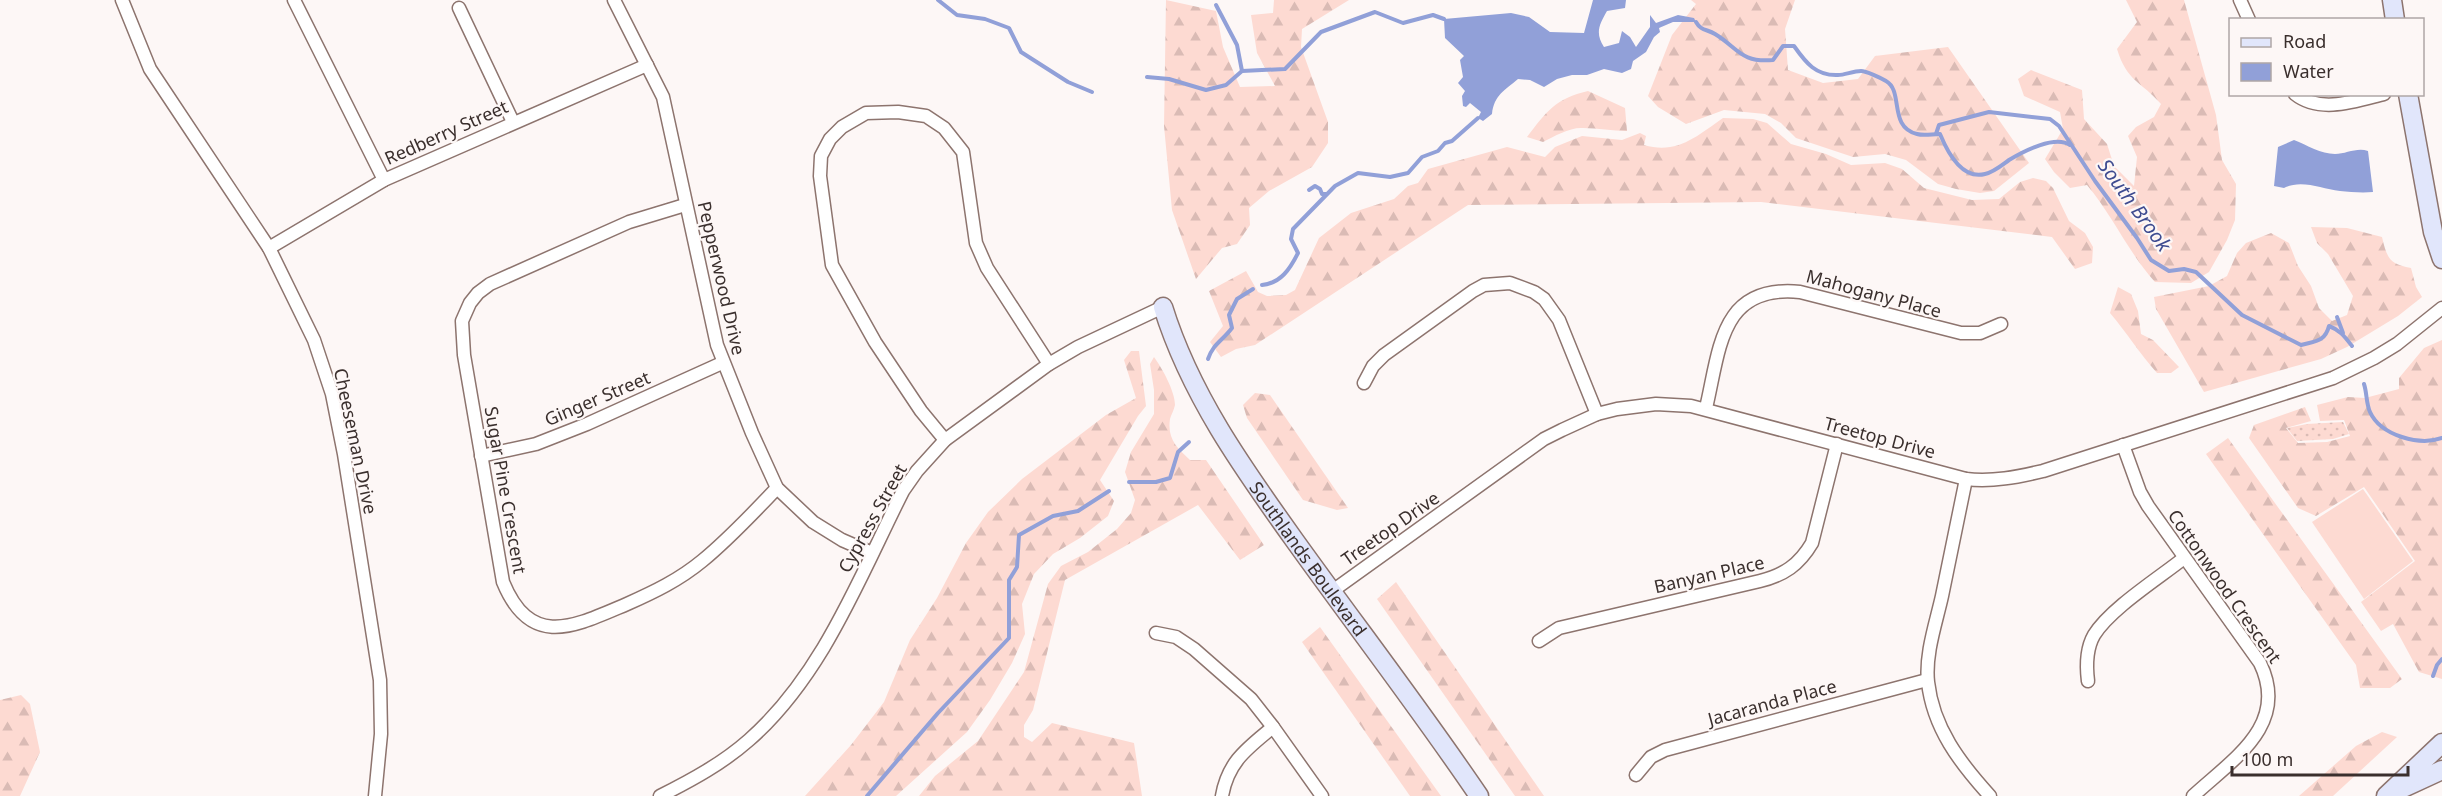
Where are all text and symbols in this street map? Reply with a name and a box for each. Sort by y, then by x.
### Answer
legend [2229,18,2424,96]
text: Road [2283,29,2326,53]
text: Water [2283,59,2334,83]
street label: Redberry Street [381,94,512,170]
water label: South Brook [2092,153,2178,258]
street label: Pepperwood Drive [693,199,751,357]
street label: Mahogany Place [1804,263,1944,323]
street label: Ginger Street [541,365,654,431]
street label: Cheeseman Drive [329,366,383,516]
street label: Sugar Pine Crescent [479,404,533,576]
street label: Treetop Drive [1822,411,1938,463]
street label: Cypress Street [832,459,912,577]
street label: Southlands Boulevard [1244,476,1372,641]
street label: Treetop Drive [1336,485,1444,571]
street label: Cottonwood Crescent [2163,504,2287,668]
street label: Banyan Place [1652,550,1766,598]
street label: Jacaranda Place [1703,673,1839,731]
scale bar [2232,739,2408,777]
text: 100 m [2241,747,2293,771]

